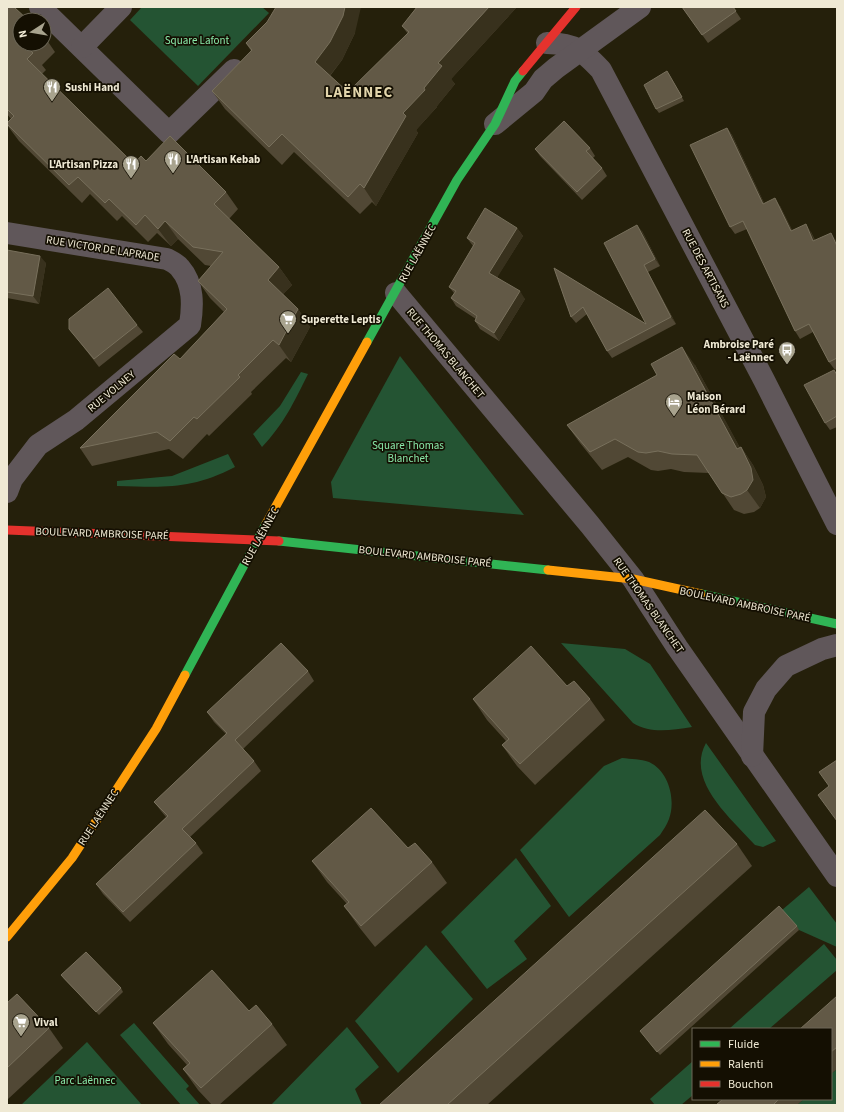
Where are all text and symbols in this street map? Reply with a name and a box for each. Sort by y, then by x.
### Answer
north arrow [12,12,52,52]
text: N [15,29,31,39]
park label: Square Lafont [165,33,230,48]
restaurant icon: Sushi Hand [42,77,62,102]
place label: Sushi Hand [65,80,120,95]
district label: LAËNNEC [325,82,393,103]
restaurant icon: L'Artisan Kebab [163,149,183,174]
place label: L'Artisan Kebab [186,152,260,167]
restaurant icon: L'Artisan Pizza [121,154,141,179]
place label: L'Artisan Pizza [49,157,118,172]
street label: RUE LAËNNEC [395,221,440,285]
street label: RUE DES ARTISANS [678,226,733,311]
street label: RUE VICTOR DE LAPRADE [45,232,161,265]
street label: RUE THOMAS BLANCHET [403,305,488,402]
supermarket icon: Superette Leptis [278,309,298,334]
place label: Superette Leptis [301,312,381,327]
place label: Ambroise Paré - Laënnec [703,337,774,365]
bus stop icon: Ambroise Paré - Laënnec [777,340,797,365]
street label: RUE VOLNEY [84,367,139,416]
place label: Maison Léon Bérard [687,389,746,417]
hotel icon: Maison Léon Bérard [664,392,684,417]
park label: Square Thomas Blanchet [372,438,444,466]
street label: RUE LAËNNEC [238,504,283,568]
street label: BOULEVARD AMBROISE PARÉ [35,524,169,543]
street label: BOULEVARD AMBROISE PARÉ [358,542,492,571]
street label: RUE THOMAS BLANCHET [610,554,687,656]
street label: BOULEVARD AMBROISE PARÉ [678,583,812,626]
street label: RUE LAËNNEC [74,786,122,849]
supermarket icon: Vival [11,1012,31,1037]
place label: Vival [33,1015,58,1030]
legend [692,1028,832,1100]
text: Fluide [728,1036,759,1053]
text: Ralenti [728,1056,763,1073]
park label: Parc Laënnec [54,1073,116,1088]
text: Bouchon [728,1076,773,1093]

